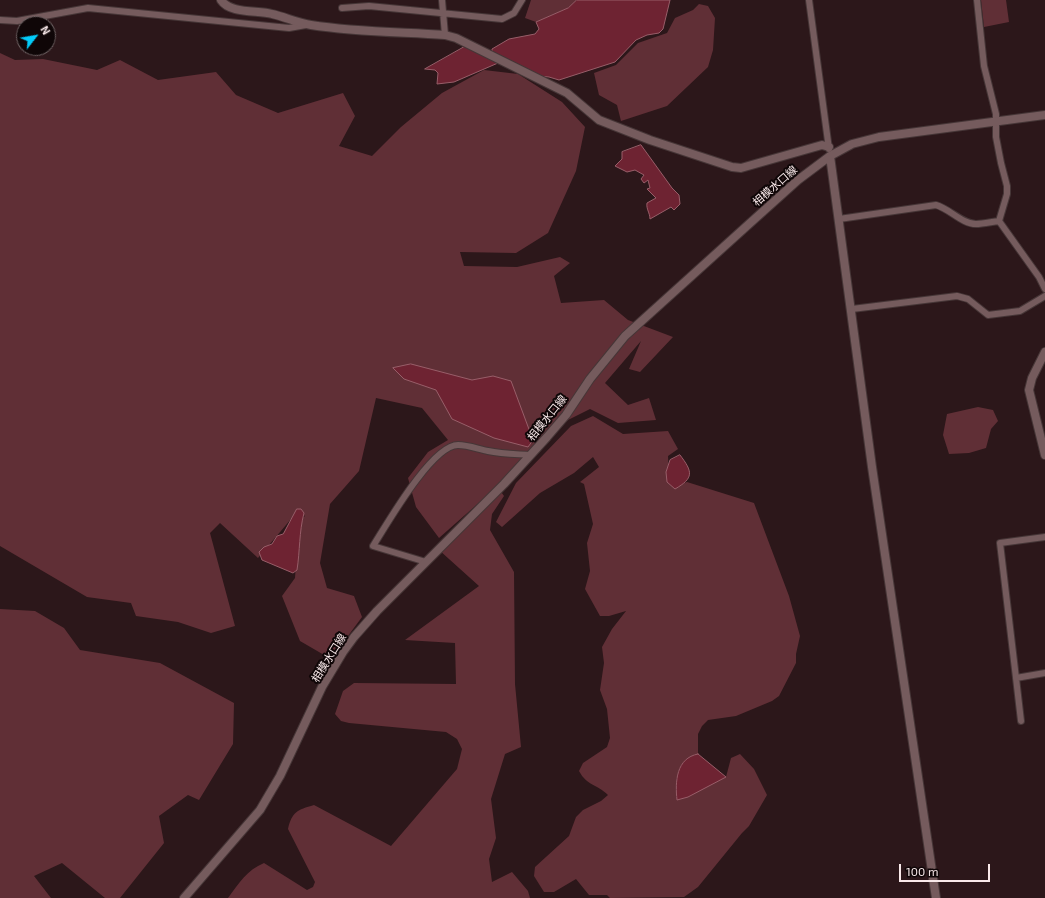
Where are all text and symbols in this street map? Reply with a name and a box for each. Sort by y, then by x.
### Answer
north arrow [16,16,56,56]
text: N [38,23,53,37]
street label: 相模水口線 [750,163,800,209]
street label: 相模水口線 [525,392,569,444]
street label: 相模水口線 [309,631,349,685]
scale bar [901,856,992,882]
text: 100 m [906,864,938,878]

